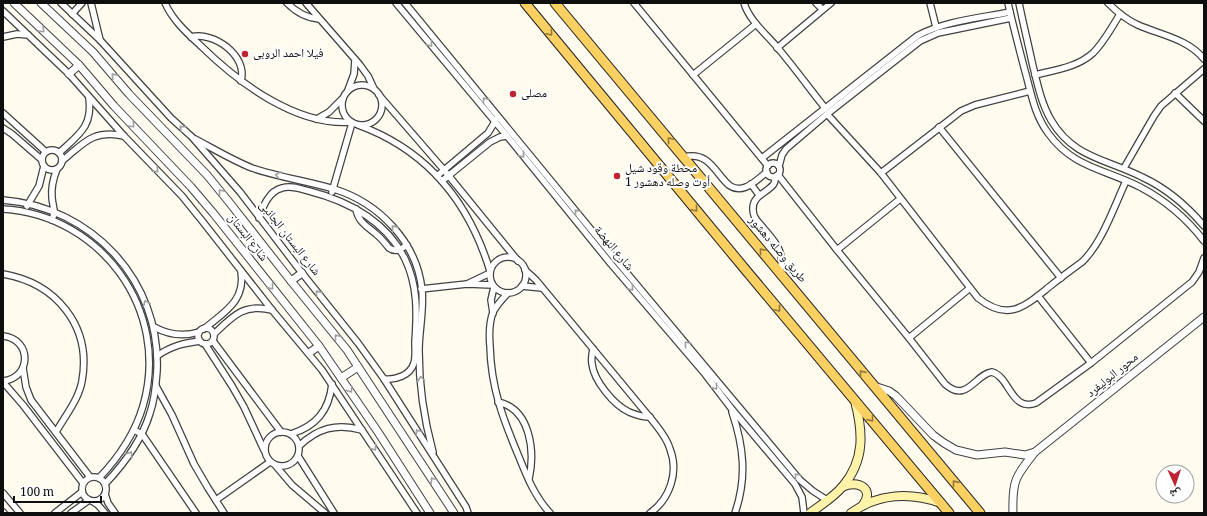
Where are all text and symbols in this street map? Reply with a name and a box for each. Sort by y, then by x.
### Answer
one-way arrow [37,25,45,33]
one-way arrow [545,28,552,36]
one-way arrow [426,39,433,46]
place label: فيلا احمد الروبى [253,44,324,65]
marker: فيلا احمد الروبى [240,49,250,59]
one-way arrow [111,73,118,81]
place label: مصلى [521,84,547,105]
marker: مصلى [508,89,518,99]
one-way arrow [483,98,490,105]
one-way arrow [127,120,134,127]
one-way arrow [179,125,187,133]
one-way arrow [667,137,674,145]
one-way arrow [518,150,525,157]
place label: محطة وقود شيل أوت وصله دهشور 1 [625,159,710,194]
one-way arrow [151,165,159,173]
one-way arrow [275,171,282,180]
marker: محطة وقود شيل أوت وصله دهشور 1 [612,171,622,181]
one-way arrow [219,189,226,197]
street label: شارع البستان الجانبى [253,197,325,281]
one-way arrow [691,204,698,211]
street label: شارع البستان [221,209,273,267]
one-way arrow [574,209,581,216]
street label: طريق وصله دهشور [742,211,812,288]
street label: شارع النهضة [588,222,638,276]
one-way arrow [391,225,399,233]
one-way arrow [760,248,767,255]
one-way arrow [266,282,273,289]
one-way arrow [627,283,634,290]
one-way arrow [315,290,322,297]
one-way arrow [142,299,150,306]
one-way arrow [774,304,781,311]
one-way arrow [335,335,342,342]
one-way arrow [684,341,691,348]
street label: محور البوليفرد [1082,348,1144,404]
one-way arrow [860,370,867,377]
one-way arrow [416,376,425,382]
one-way arrow [710,383,717,390]
one-way arrow [345,386,353,393]
one-way arrow [866,415,873,422]
one-way arrow [415,429,423,436]
one-way arrow [369,444,377,451]
one-way arrow [125,451,132,458]
north arrow [1155,464,1195,504]
one-way arrow [795,473,802,480]
one-way arrow [430,477,437,484]
scale bar [14,478,101,504]
one-way arrow [953,480,960,487]
text: 100 m [20,483,54,504]
text: ش [1169,483,1182,502]

